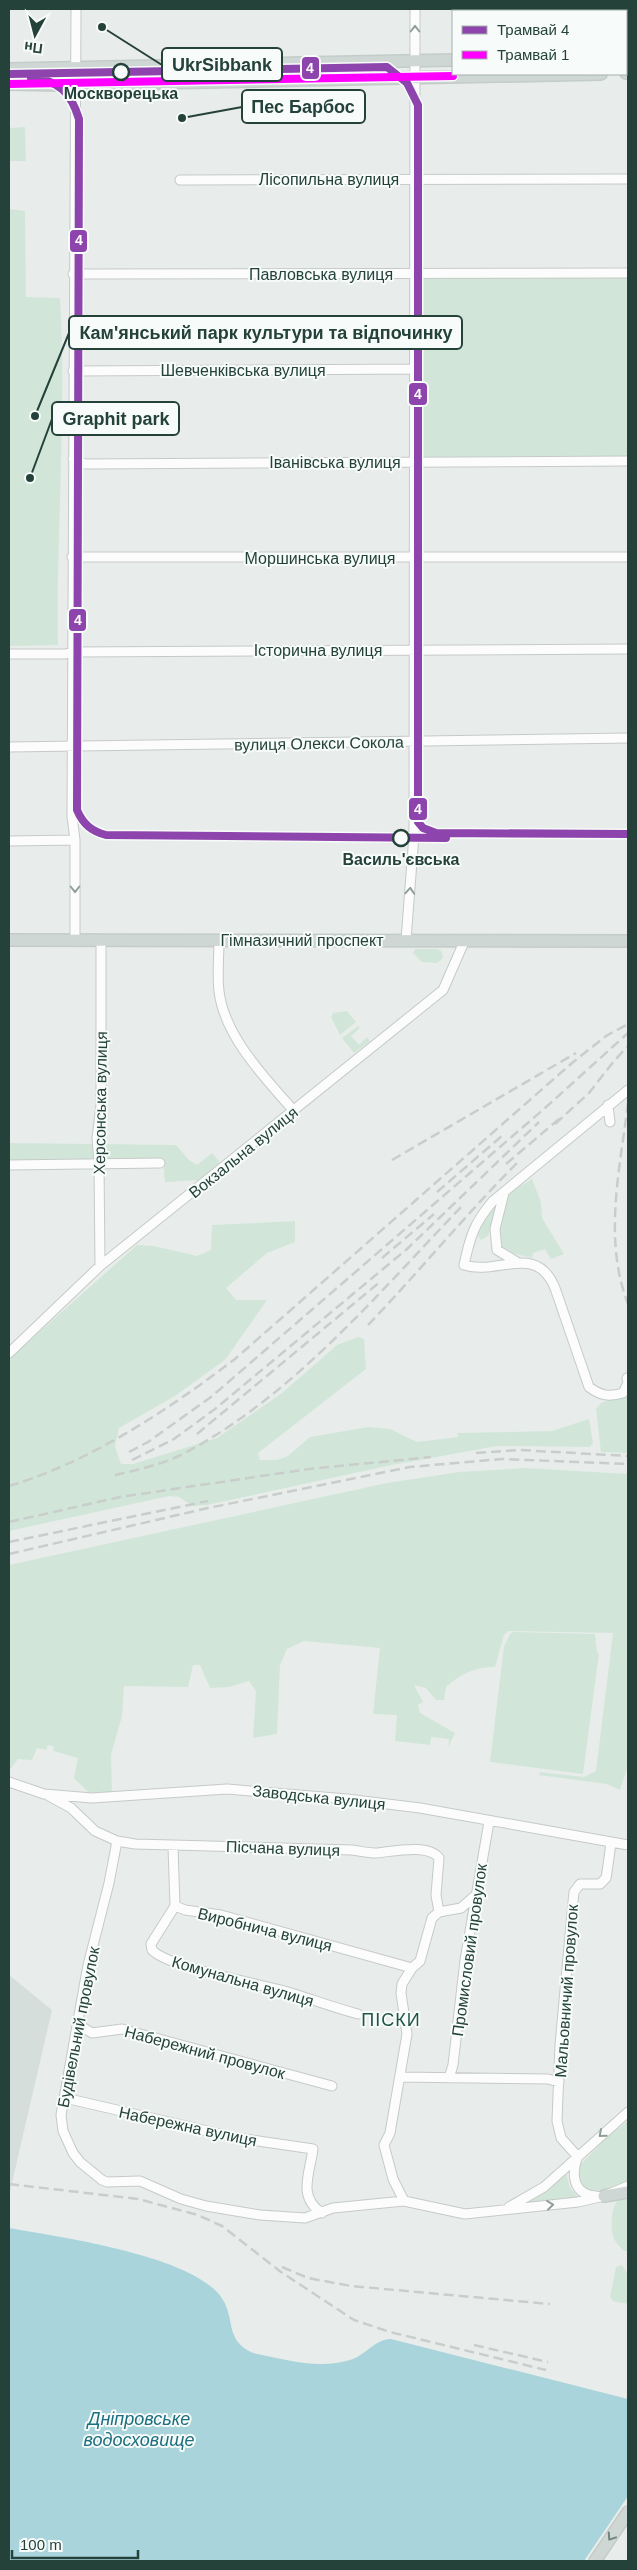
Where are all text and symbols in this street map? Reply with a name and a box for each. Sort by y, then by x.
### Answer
north arrow [10,10,60,60]
legend [452,10,627,75]
text: Трамвай 4 [497,21,569,38]
one-way arrow [410,25,420,32]
text: Пн [23,39,44,57]
text: Трамвай 1 [497,46,569,63]
callout: UkrSibbank [162,48,282,81]
text: UkrSibbank [172,55,273,75]
line badge: 4 [301,56,320,80]
text: 4 [306,60,314,76]
marker: Москворецька [112,63,130,81]
place label: Москворецька [64,85,178,102]
callout: Пес Барбос [242,90,365,123]
text: Пес Барбос [251,97,355,117]
street label: Лісопильна вулиця [259,171,399,188]
line badge: 4 [69,229,88,253]
text: 4 [75,232,83,248]
street label: Павловська вулиця [249,266,393,283]
callout: Кам'янський парк культури та відпочинку [69,316,462,349]
text: Кам'янський парк культури та відпочинку [79,323,453,343]
street label: Шевченківська вулиця [160,362,326,379]
line badge: 4 [408,382,428,406]
text: 4 [414,386,422,402]
callout: Graphit park [52,402,179,435]
text: Graphit park [62,409,170,429]
street label: Іванівська вулиця [269,454,401,471]
street label: Моршинська вулиця [245,550,395,567]
line badge: 4 [68,608,87,632]
text: 4 [74,612,82,628]
street label: Історична вулиця [254,642,382,659]
street label: вулиця Олекси Сокола [234,734,404,753]
line badge: 4 [408,797,428,821]
text: 4 [414,801,422,817]
marker: Василь'євська [392,829,410,847]
place label: Василь'євська [343,851,460,868]
one-way arrow [70,885,80,893]
one-way arrow [404,887,415,895]
street label: Гімназичний проспект [220,932,384,949]
street label: Херсонська вулиця [91,1031,110,1175]
street label: Вокзальна вулиця [186,1103,301,1201]
street label: Заводська вулиця [252,1782,386,1813]
street label: Пісчана вулиця [226,1838,340,1859]
street label: Промисловий провулок [449,1862,490,2037]
street label: Мальовничий провулок [552,1903,581,2078]
street label: Виробнича вулиця [196,1905,334,1954]
street label: Будівельний провулок [55,1944,103,2109]
street label: Комунальна вулиця [170,1953,316,2010]
district label: ПІСКИ [361,2010,421,2030]
street label: Набережний провулок [123,2023,288,2082]
street label: Набережна вулиця [117,2104,258,2149]
one-way arrow [599,2128,608,2137]
one-way arrow [547,2200,555,2211]
water label: Дніпровське водосховище [83,2409,195,2450]
scale bar [12,2528,139,2560]
one-way arrow [608,2531,618,2540]
text: 100 m [20,2536,62,2553]

